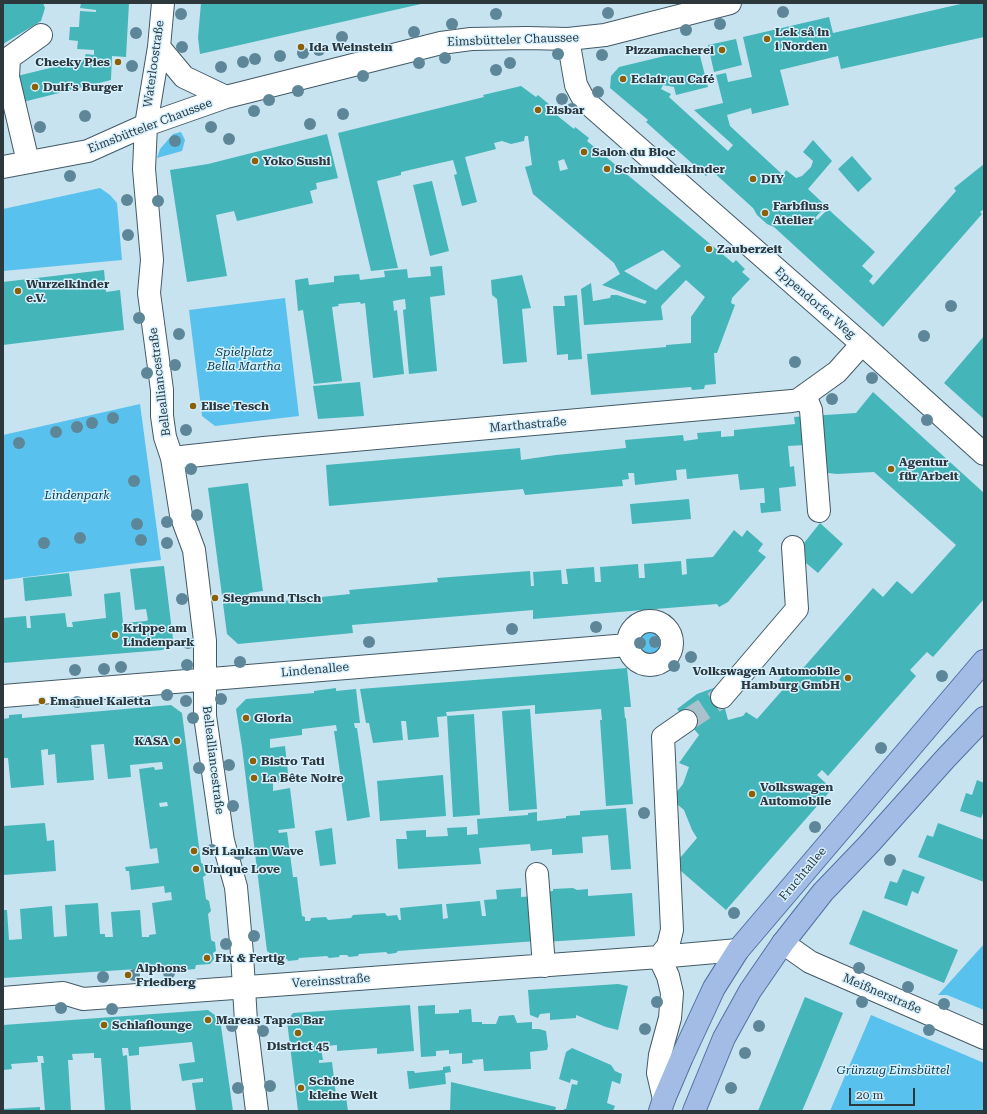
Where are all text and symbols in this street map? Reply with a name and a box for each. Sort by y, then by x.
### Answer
street label: Waterloostraße [141,19,167,109]
place label: Lek så in i Norden [775,25,829,53]
street label: Eimsbütteler Chaussee [447,31,579,49]
marker: Lek så in i Norden [762,34,772,44]
place label: Ida Weinstein [309,40,393,54]
marker: Ida Weinstein [296,42,306,52]
place label: Pizzamacherei [625,43,714,57]
marker: Pizzamacherei [717,45,727,55]
place label: Cheeky Pies [35,55,110,69]
marker: Cheeky Pies [113,57,123,67]
place label: Eclair au Café [631,72,715,86]
marker: Eclair au Café [618,74,628,84]
place label: Dulf's Burger [43,80,123,94]
marker: Dulf's Burger [30,82,40,92]
street label: Eimsbütteler Chaussee [86,96,214,156]
place label: Eisbar [546,103,584,117]
marker: Eisbar [533,105,543,115]
place label: Salon du Bloc [592,145,676,159]
marker: Salon du Bloc [579,147,589,157]
place label: Yoko Sushi [263,154,331,168]
marker: Yoko Sushi [250,156,260,166]
place label: Schmuddelkinder [615,162,725,176]
marker: Schmuddelkinder [602,164,612,174]
place label: DIY [761,172,784,186]
marker: DIY [748,174,758,184]
place label: Farbfluss Atelier [773,199,829,227]
marker: Farbfluss Atelier [760,208,770,218]
place label: Zauberzeit [717,242,782,256]
marker: Zauberzeit [704,244,714,254]
street label: Eppendorfer Weg [772,264,858,342]
place label: Wurzelkinder e.V. [26,277,109,305]
marker: Wurzelkinder e.V. [13,286,23,296]
street label: Bellealliancestraße [146,327,174,437]
park label: Spielplatz Bella Martha [207,345,281,373]
place label: Elise Tesch [201,399,269,413]
marker: Elise Tesch [188,401,198,411]
street label: Marthastraße [489,414,567,436]
place label: Agentur für Arbeit [899,455,959,483]
marker: Agentur für Arbeit [886,464,896,474]
park label: Lindenpark [44,488,110,502]
place label: Siegmund Tisch [223,591,321,605]
marker: Siegmund Tisch [210,593,220,603]
place label: Krippe am Lindenpark [123,621,195,649]
marker: Krippe am Lindenpark [110,630,120,640]
street label: Lindenallee [280,660,350,680]
place label: Volkswagen Automobile Hamburg GmbH [692,664,840,692]
marker: Volkswagen Automobile Hamburg GmbH [843,673,853,683]
place label: Emanuel Kaletta [50,694,151,708]
marker: Emanuel Kaletta [37,696,47,706]
street label: Bellealliancestraße [199,705,227,815]
place label: Gloria [254,711,291,725]
marker: Gloria [241,713,251,723]
place label: KASA [134,734,169,748]
marker: KASA [172,736,182,746]
place label: Bistro Tati [261,754,325,768]
marker: Bistro Tati [248,756,258,766]
place label: La Bête Noire [262,771,344,785]
marker: La Bête Noire [249,773,259,783]
place label: Volkswagen Automobile [760,780,833,808]
marker: Volkswagen Automobile [747,789,757,799]
place label: Sri Lankan Wave [202,844,304,858]
street label: Fruchtallee [776,844,830,904]
marker: Sri Lankan Wave [189,846,199,856]
place label: Unique Love [204,862,280,876]
marker: Unique Love [191,864,201,874]
place label: Fix & Fertig [215,951,285,965]
marker: Fix & Fertig [202,953,212,963]
place label: Alphons Friedberg [136,961,196,989]
marker: Alphons Friedberg [123,970,133,980]
street label: Vereinsstraße [291,971,371,991]
street label: Meißnerstraße [841,971,923,1017]
place label: Mareas Tapas Bar [216,1013,324,1027]
marker: Mareas Tapas Bar [203,1015,213,1025]
place label: Schlaflounge [112,1018,192,1032]
marker: Schlaflounge [99,1020,109,1030]
marker: District 45 [293,1028,303,1038]
place label: District 45 [267,1039,329,1053]
park label: Grünzug Eimsbüttel [836,1063,950,1077]
place label: Schöne kleine Welt [309,1074,378,1102]
scale bar [851,1080,917,1106]
marker: Schöne kleine Welt [296,1083,306,1093]
text: 20 m [856,1088,883,1102]

